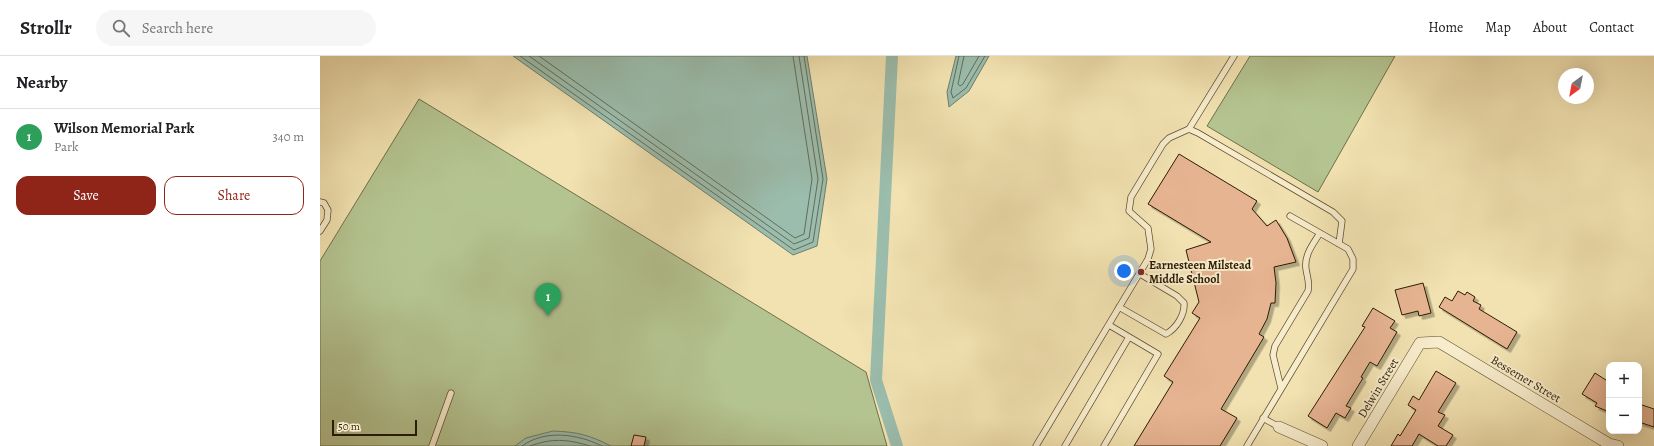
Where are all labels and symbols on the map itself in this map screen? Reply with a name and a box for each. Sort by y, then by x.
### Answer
north arrow [1558,68,1594,104]
place label: Earnesteen Milstead Middle School [1149,257,1252,287]
your location [1114,261,1134,281]
marker: Earnesteen Milstead Middle School [1136,267,1146,277]
pin: 1 [535,283,561,316]
street label: Bessemer Street [1488,352,1564,406]
street label: Delwin Street [1354,355,1402,421]
scale bar [332,418,417,437]

